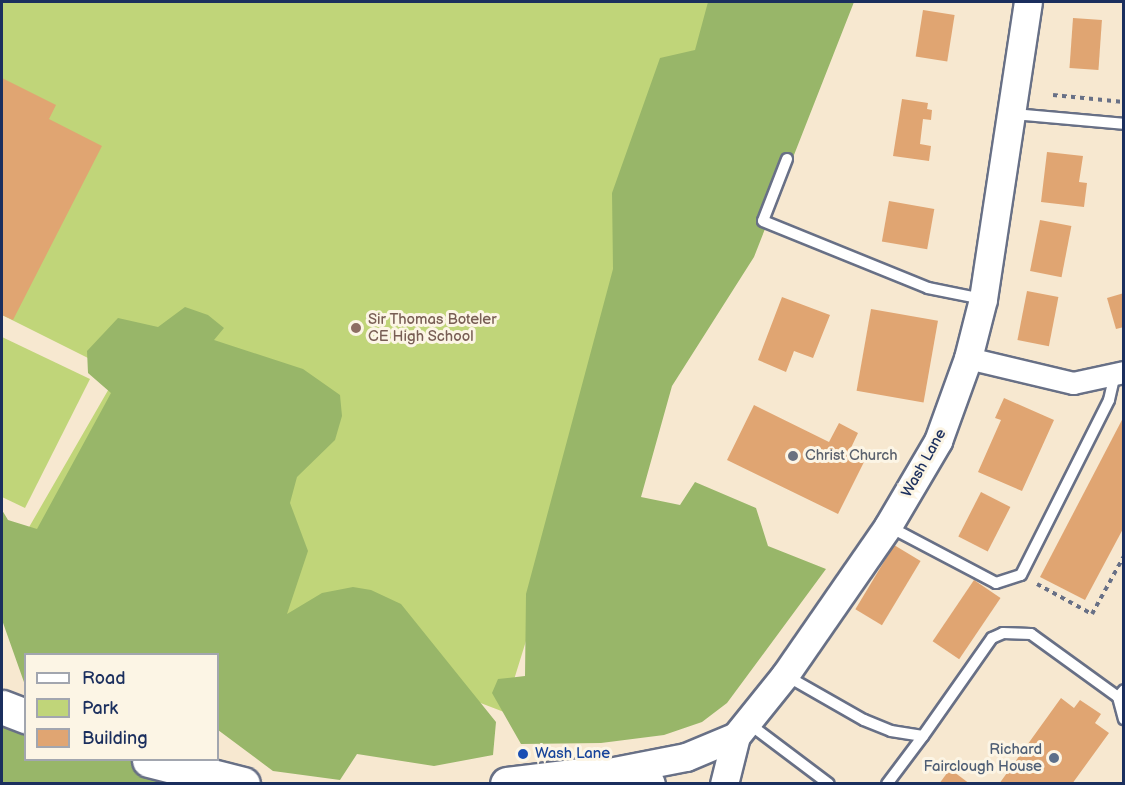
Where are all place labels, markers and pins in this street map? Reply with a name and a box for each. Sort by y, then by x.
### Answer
place label: Sir Thomas Boteler CE High School [368,310,497,345]
marker: Sir Thomas Boteler CE High School [349,321,363,335]
place label: Christ Church [805,447,898,465]
marker: Christ Church [786,449,800,463]
place label: Richard Fairclough House [923,740,1042,775]
place label: Wash Lane [535,745,610,763]
marker: Wash Lane [516,747,530,761]
marker: Richard Fairclough House [1047,751,1061,765]

